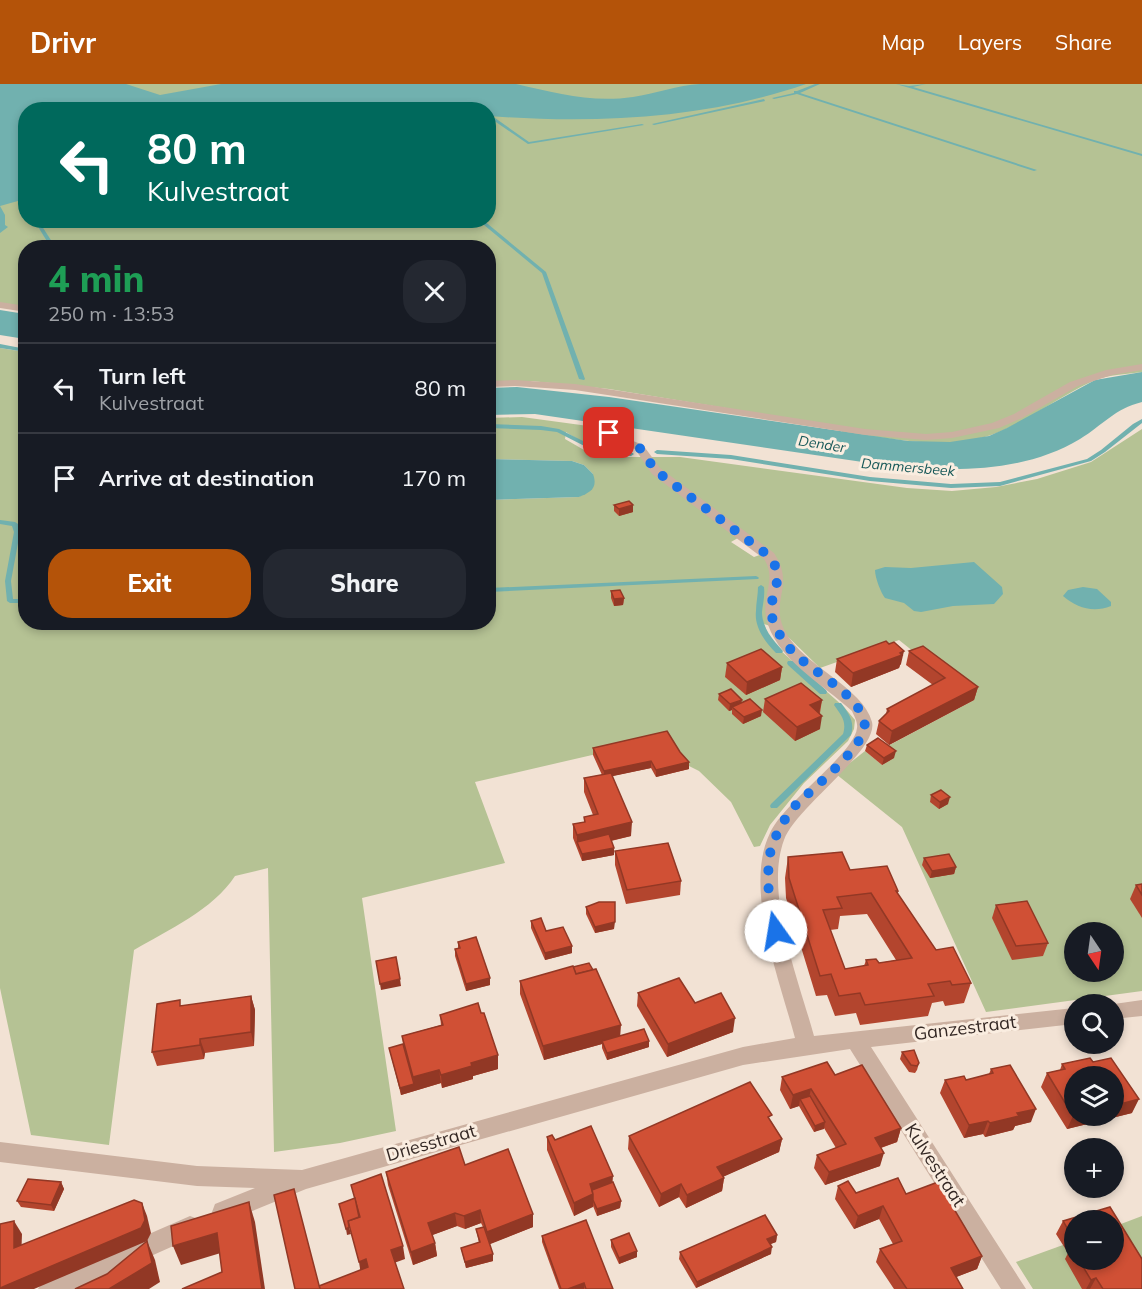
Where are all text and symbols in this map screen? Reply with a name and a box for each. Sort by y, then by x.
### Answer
text: Drivr [30,25,96,60]
text: Map [882,29,925,55]
text: Layers [958,29,1022,55]
text: Share [1055,29,1112,55]
text: 80 m [147,122,247,175]
icon: left [48,126,126,204]
text: Kulvestraat [147,174,289,208]
text: 4 min [48,256,144,301]
button: close [403,260,466,323]
text: 250 m · 13:53 [48,301,174,326]
text: Turn left [99,362,186,390]
icon: left [48,372,81,405]
text: 80 m [415,374,466,402]
text: Kulvestraat [99,390,204,415]
pin [583,407,634,458]
icon: arrive [592,416,625,449]
water label: Dender [797,431,848,457]
water label: Dammersbeek [860,454,956,480]
icon: arrive [48,462,81,495]
text: Arrive at destination [99,464,314,492]
text: 170 m [401,464,466,492]
button: Exit [48,549,251,618]
button: Share [263,549,466,618]
position arrow [744,899,808,963]
north arrow [1064,922,1124,982]
map controls [1064,922,1124,1270]
button: search [1064,994,1124,1054]
street label: Ganzestraat [912,1010,1017,1045]
button: layers [1064,1066,1124,1126]
street label: Driesstraat [383,1119,478,1166]
street label: Kulvestraat [900,1119,971,1211]
button: + [1064,1138,1124,1198]
button: − [1064,1210,1124,1270]

